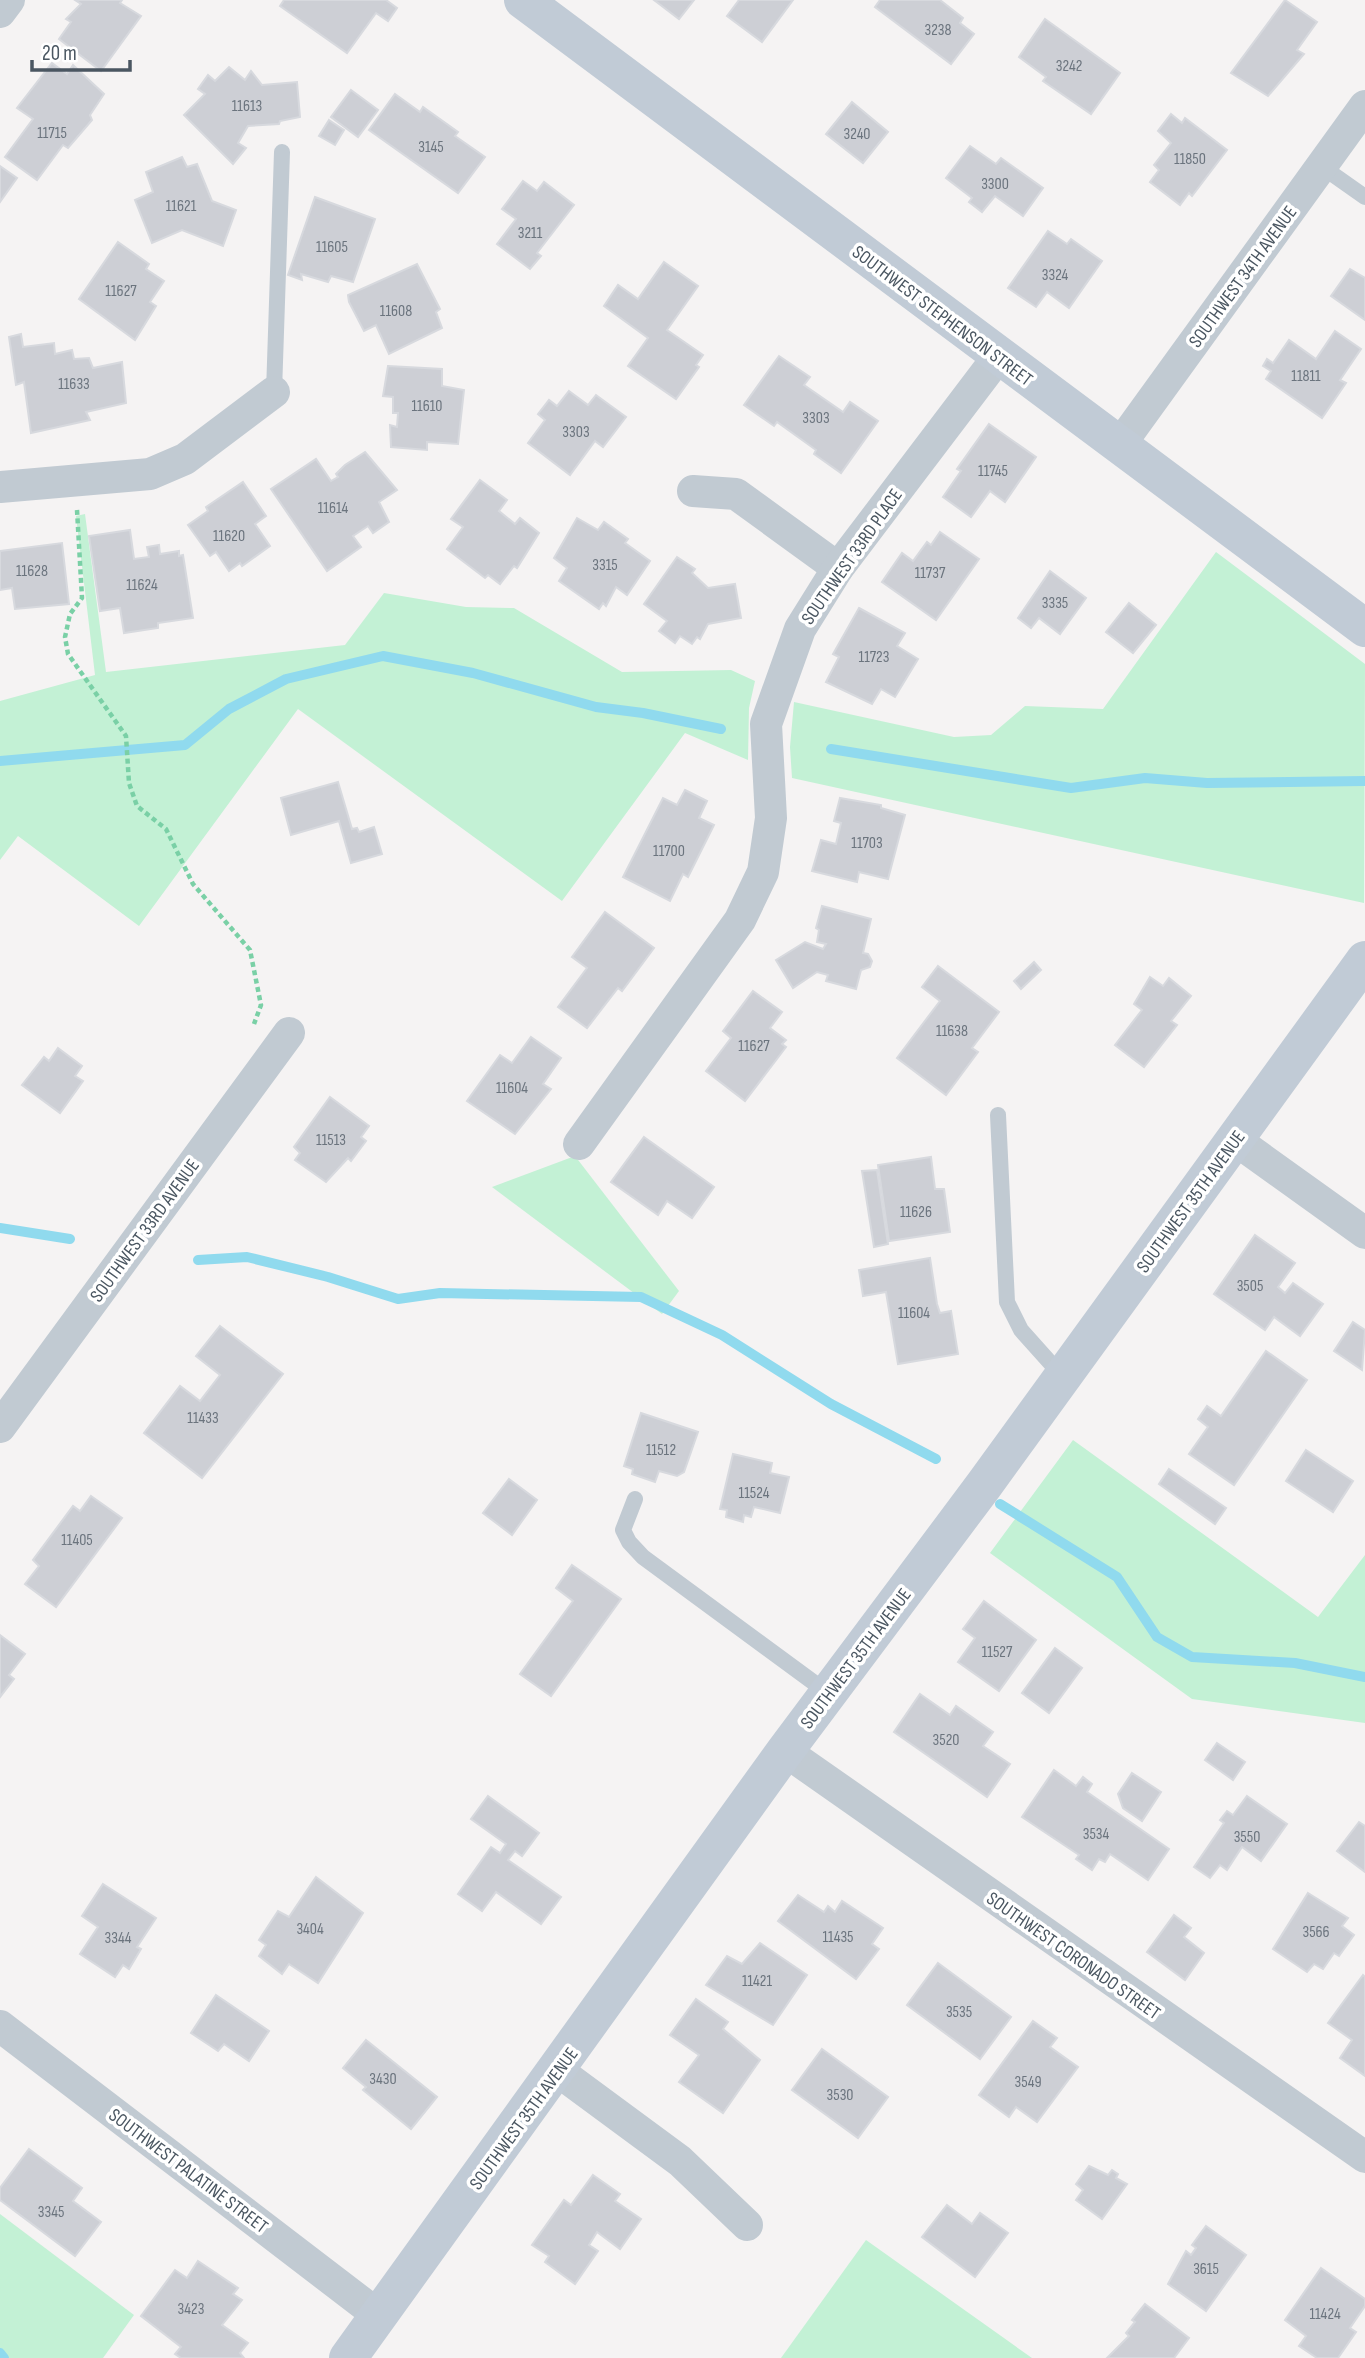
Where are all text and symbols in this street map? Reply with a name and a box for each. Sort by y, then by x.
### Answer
house number: 3238 [924,21,952,40]
scale bar [32,28,130,72]
text: 20 m [42,41,77,66]
house number: 3242 [1056,57,1082,76]
house number: 11613 [232,97,262,116]
house number: 11715 [37,124,67,143]
house number: 3240 [843,125,871,144]
house number: 3145 [418,138,444,157]
house number: 11850 [1174,150,1206,169]
house number: 3300 [981,175,1009,194]
house number: 11621 [166,197,197,216]
street label: SOUTHWEST 34TH AVENUE [1184,202,1302,352]
house number: 3211 [518,224,543,243]
house number: 11605 [316,238,348,257]
street label: SOUTHWEST STEPHENSON STREET [847,241,1037,392]
house number: 3324 [1042,266,1069,285]
house number: 11627 [105,282,137,301]
house number: 11608 [380,302,412,321]
house number: 11811 [1291,367,1321,386]
house number: 11633 [58,375,90,394]
house number: 11610 [412,397,442,416]
house number: 3303 [802,409,830,428]
house number: 3303 [562,423,590,442]
house number: 11745 [978,462,1008,481]
street label: SOUTHWEST 33RD PLACE [797,485,908,629]
house number: 11614 [318,499,349,518]
house number: 11620 [213,527,245,546]
house number: 3315 [592,556,618,575]
house number: 11628 [16,562,48,581]
house number: 11737 [915,564,946,583]
house number: 11624 [126,576,158,595]
house number: 3335 [1042,594,1068,613]
house number: 11723 [859,648,889,667]
house number: 11703 [851,834,883,853]
house number: 11700 [653,842,685,861]
house number: 11638 [936,1022,968,1041]
house number: 11627 [738,1037,770,1056]
house number: 11604 [496,1079,528,1098]
street label: SOUTHWEST 35TH AVENUE [1132,1126,1250,1277]
house number: 11513 [316,1131,346,1150]
street label: SOUTHWEST 33RD AVENUE [86,1155,205,1307]
house number: 11626 [900,1203,932,1222]
house number: 3505 [1237,1277,1263,1296]
house number: 11604 [898,1304,930,1323]
house number: 11433 [187,1409,219,1428]
house number: 11512 [646,1441,676,1460]
house number: 11524 [739,1484,770,1503]
house number: 11405 [61,1531,93,1550]
street label: SOUTHWEST 35TH AVENUE [796,1584,917,1734]
house number: 11527 [982,1643,1013,1662]
house number: 3520 [933,1731,959,1750]
house number: 3534 [1083,1825,1110,1844]
house number: 3550 [1234,1828,1260,1847]
street label: SOUTHWEST CORONADO STREET [982,1887,1165,2025]
house number: 3404 [296,1920,324,1939]
house number: 3566 [1302,1923,1330,1942]
house number: 11435 [822,1928,854,1947]
house number: 3344 [105,1929,132,1948]
house number: 11421 [742,1972,772,1991]
house number: 3535 [946,2003,972,2022]
street label: SOUTHWEST 35TH AVENUE [465,2043,583,2194]
house number: 3430 [369,2070,397,2089]
house number: 3549 [1015,2073,1041,2092]
house number: 3530 [827,2086,853,2105]
street label: SOUTHWEST PALATINE STREET [104,2104,272,2239]
house number: 3345 [38,2203,64,2222]
house number: 3615 [1193,2260,1219,2279]
house number: 3423 [178,2300,204,2319]
house number: 11424 [1309,2305,1341,2324]

